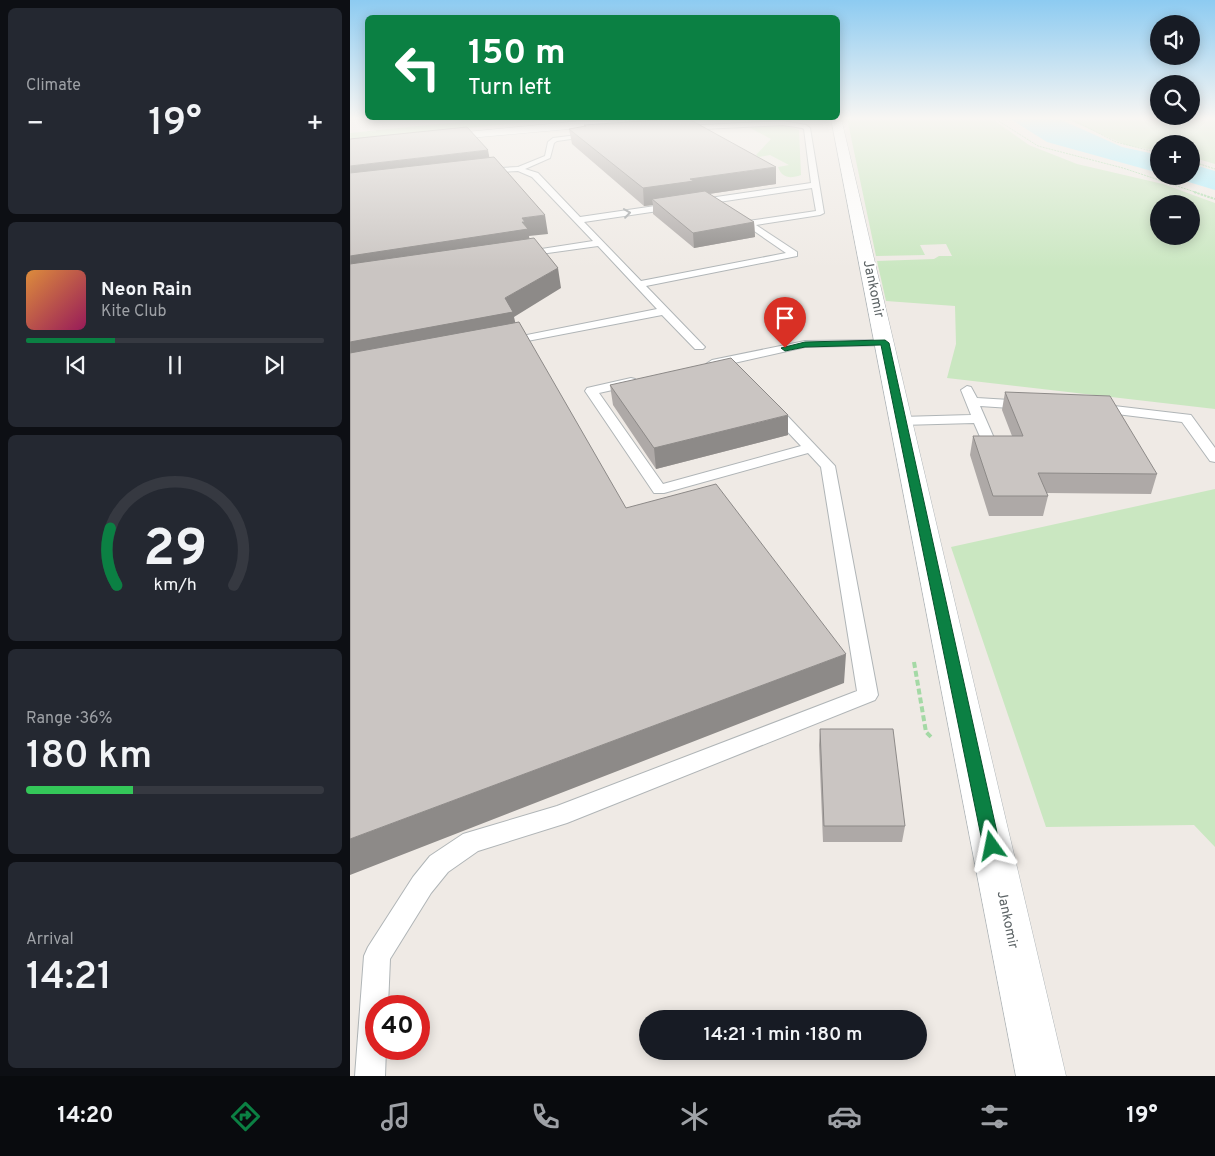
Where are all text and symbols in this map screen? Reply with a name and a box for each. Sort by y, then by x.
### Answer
map controls [1150,15,1200,245]
button: sound [1150,15,1200,65]
text: 150 m [468,32,566,76]
icon: left [385,35,450,100]
text: Turn left [468,75,551,102]
button: search [1150,75,1200,125]
text: Climate [26,76,81,96]
text: 19° [148,100,202,149]
text: − [26,107,44,143]
text: + [306,107,324,143]
button: + [1150,135,1200,185]
button: − [1150,195,1200,245]
one-way arrow [623,208,631,219]
street label: Jankomir [859,259,888,320]
text: Neon Rain [101,278,192,302]
pin [764,297,806,348]
text: Kite Club [101,302,166,322]
icon: arrive [771,304,799,332]
icon: previous [62,351,90,379]
icon: pause [161,351,189,379]
icon: next [260,351,288,379]
text: 29 [143,518,207,584]
text: km/h [153,574,197,597]
text: Range · 36% [26,709,113,729]
text: 180 km [26,733,152,782]
position arrow [965,819,1017,871]
street label: Jankomir [993,890,1022,951]
text: Arrival [26,930,74,950]
text: 14:21 [26,954,112,1003]
speed limit sign: 40 [365,995,430,1060]
text: 14:21 · 1 min · 180 m [704,1023,862,1047]
icon: directions [228,1099,263,1134]
icon: music [378,1099,413,1134]
icon: phone [528,1099,563,1134]
icon: climate [677,1099,712,1134]
icon: car [827,1099,862,1134]
icon: filters [977,1099,1012,1134]
text: 14:20 [57,1103,114,1130]
text: 19° [1126,1103,1158,1130]

